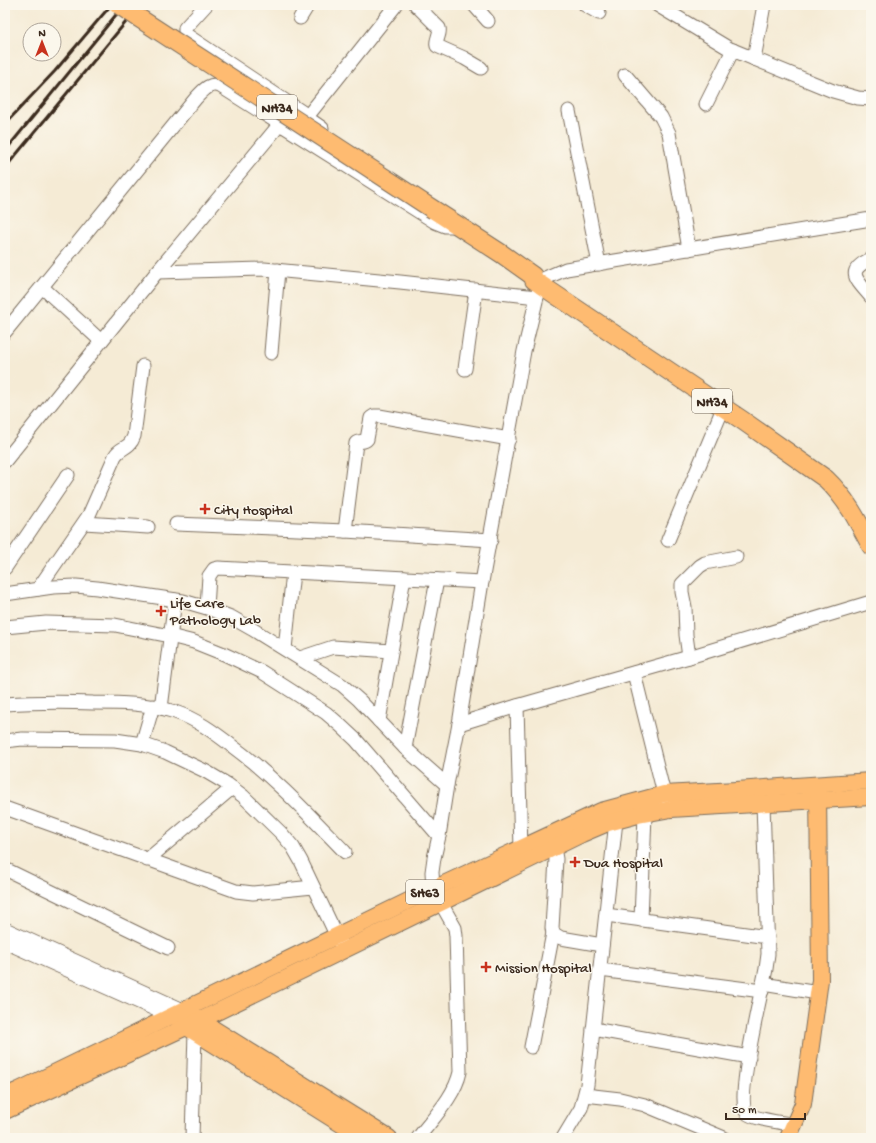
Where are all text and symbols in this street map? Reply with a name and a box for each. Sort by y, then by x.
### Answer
north arrow [22,22,62,62]
text: N [38,28,46,40]
road number: NH34 [257,95,297,119]
road number: NH34 [692,389,732,413]
place label: City Hospital [214,502,293,520]
marker: City Hospital [199,503,211,515]
place label: Life Care Pathology Lab [169,595,261,630]
marker: Life Care Pathology Lab [155,605,167,617]
place label: Dua Hospital [583,855,663,873]
marker: Dua Hospital [569,856,581,868]
road number: SH63 [406,880,444,904]
place label: Mission Hospital [495,960,592,978]
marker: Mission Hospital [480,961,492,973]
scale bar [726,1095,805,1121]
text: 50 m [732,1104,757,1118]

